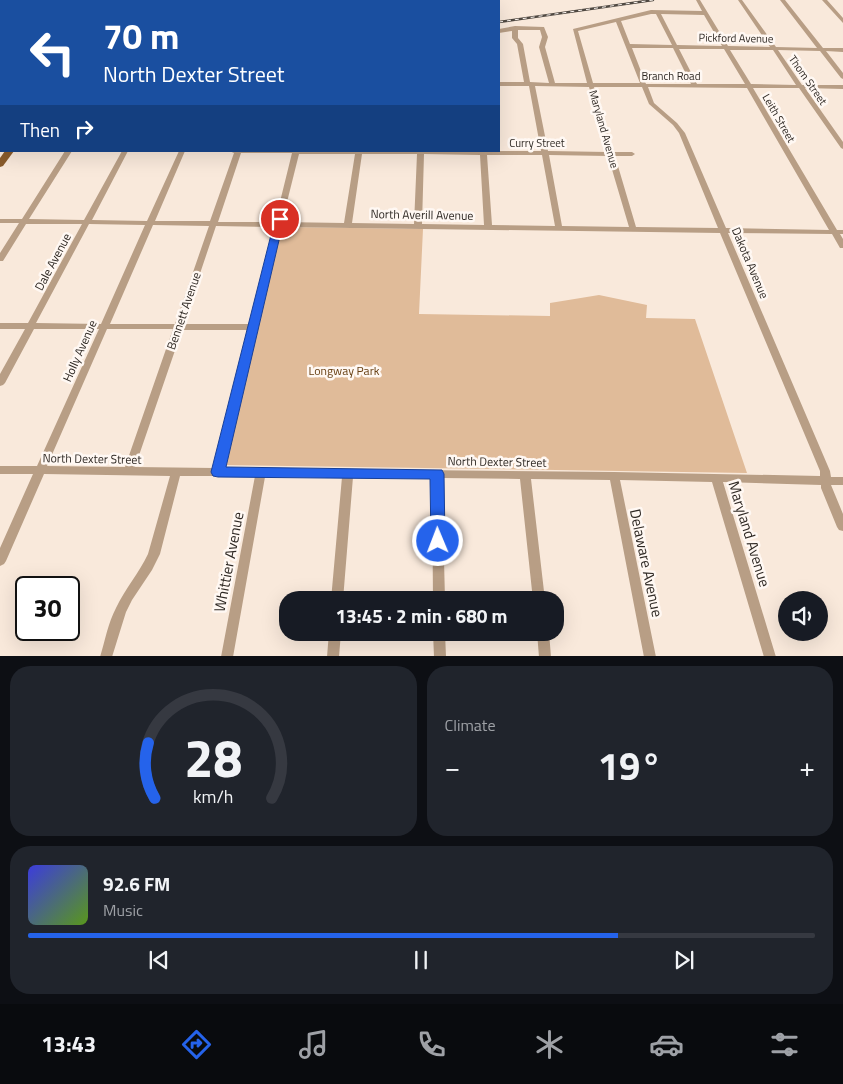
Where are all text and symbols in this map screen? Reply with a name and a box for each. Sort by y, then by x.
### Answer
text: 70 m [103,9,179,63]
icon: left [20,20,85,85]
street label: Pickford Avenue [699,29,774,47]
street label: Thom Street [785,52,831,108]
text: North Dexter Street [103,57,285,91]
street label: Branch Road [642,68,701,84]
street label: Maryland Avenue [585,88,623,170]
street label: Leith Street [759,91,799,145]
text: Then [20,115,60,144]
icon: right [70,115,98,143]
street label: Curry Street [509,135,565,151]
pin [259,198,301,240]
street label: North Averill Avenue [370,204,474,225]
icon: arrive [266,205,294,233]
street label: Dakota Avenue [727,224,774,302]
street label: Dale Avenue [29,230,76,294]
street label: Bennett Avenue [161,269,206,352]
street label: Holly Avenue [57,317,102,385]
park label: Longway Park [308,361,380,380]
street label: North Dexter Street [42,448,142,469]
street label: North Dexter Street [447,451,547,472]
street label: Maryland Avenue [722,478,777,590]
street label: Delaware Avenue [624,507,669,619]
street label: Whittier Avenue [208,510,249,614]
position arrow [411,514,463,566]
speed limit sign: 30 [15,576,80,641]
map controls [778,591,828,641]
button: sound [778,591,828,641]
text: 13:45 · 2 min · 680 m [335,601,508,630]
text: Climate [445,713,496,737]
text: 28 [184,718,242,797]
text: 19° [598,737,662,795]
text: − [445,745,460,788]
text: + [799,745,815,788]
text: km/h [193,783,233,810]
text: 92.6 FM [103,869,170,898]
text: Music [103,898,143,922]
icon: previous [145,946,173,974]
icon: pause [407,946,435,974]
icon: next [670,946,698,974]
text: 13:43 [41,1027,96,1061]
icon: directions [179,1027,214,1062]
icon: music [296,1027,331,1062]
icon: phone [414,1027,449,1062]
icon: climate [532,1027,567,1062]
icon: car [649,1027,684,1062]
icon: filters [767,1027,802,1062]

